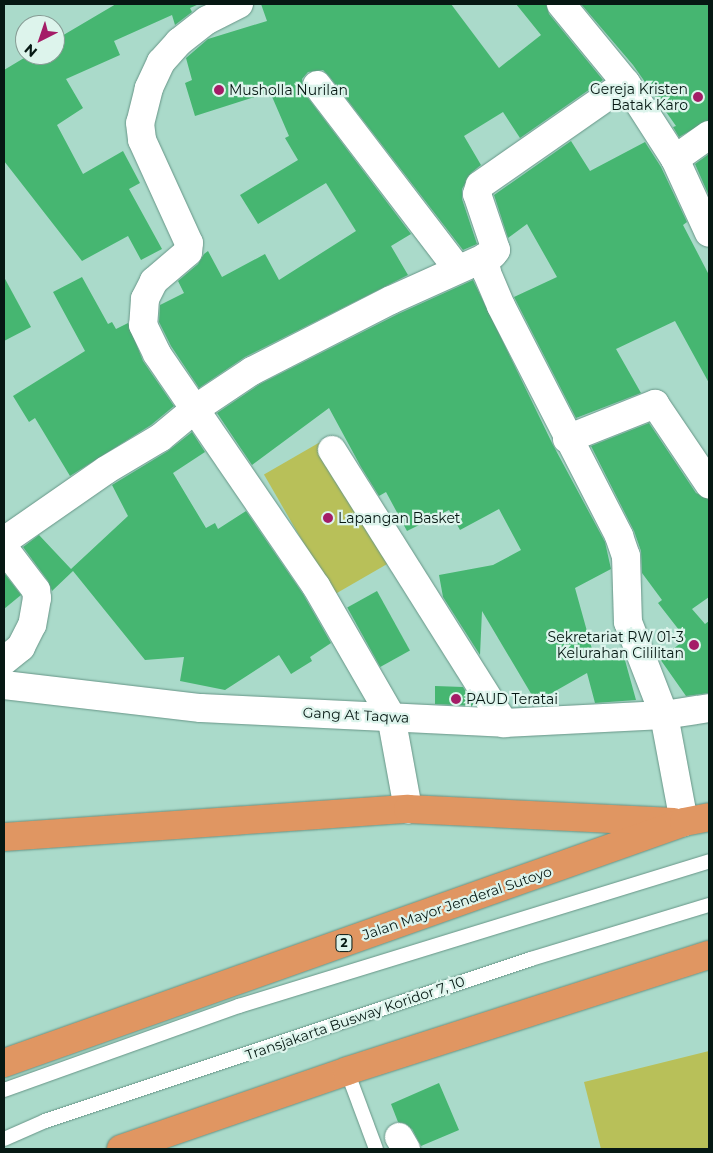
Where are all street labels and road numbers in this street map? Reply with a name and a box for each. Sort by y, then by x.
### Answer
street label: Gang At Taqwa [302,704,410,726]
street label: Jalan Mayor Jenderal Sutoyo [360,863,554,943]
road number: 2 [335,934,353,952]
street label: Transjakarta Busway Koridor 7, 10 [243,972,467,1064]

